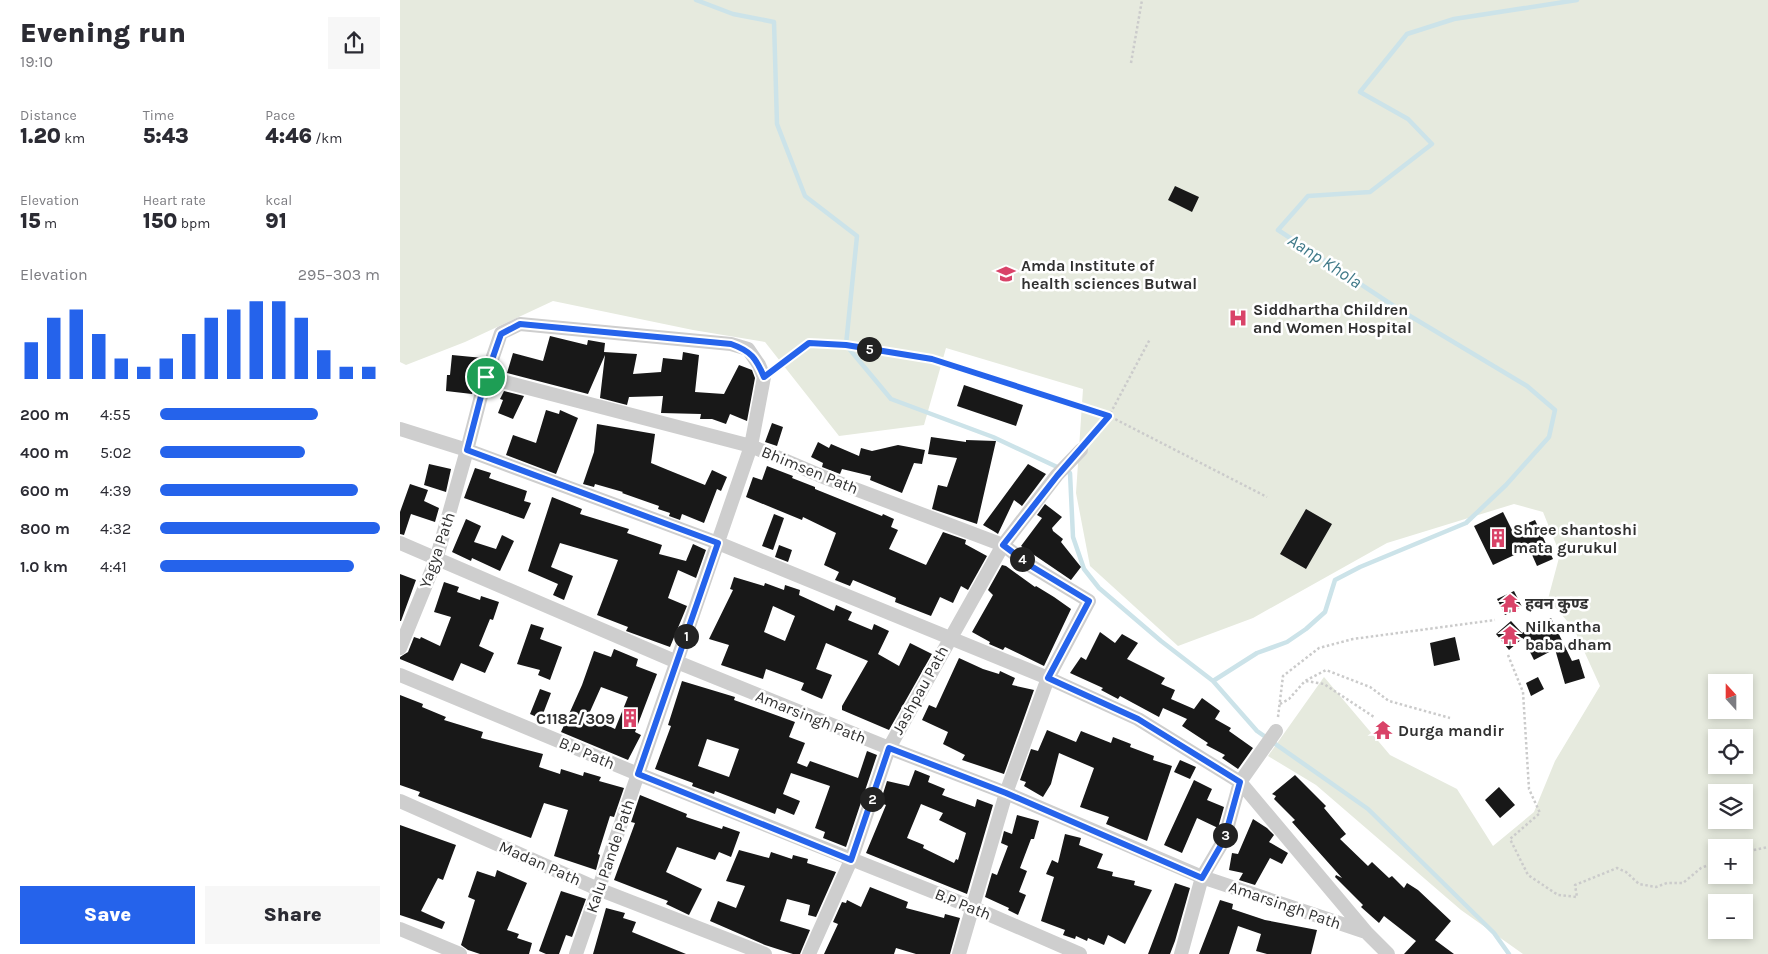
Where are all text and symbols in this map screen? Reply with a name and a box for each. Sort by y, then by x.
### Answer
text: Evening run [20,16,186,49]
button: share [328,17,380,69]
text: 19:10 [20,52,53,71]
text: Distance [20,107,77,124]
text: Time [143,107,174,124]
text: Pace [265,107,295,124]
text: 1.20 [20,124,61,148]
text: 5:43 [143,124,189,148]
text: 4:46 [265,124,312,148]
text: km [61,130,85,147]
text: /km [312,130,342,147]
text: Elevation [20,192,79,209]
text: Heart rate [143,192,206,209]
text: kcal [265,192,292,209]
text: 15 [20,209,41,233]
text: 150 [143,209,177,233]
text: 91 [265,209,287,233]
text: m [41,215,57,232]
text: bpm [177,215,210,232]
water label: Aanp Khola [1284,229,1366,293]
place label: Amda Institute of health sciences Butwal [1021,256,1197,293]
school or university icon: Amda Institute of health sciences Butwal [995,263,1017,285]
text: Elevation [20,265,88,284]
text: 295–303 m [298,265,380,284]
place label: Siddhartha Children and Women Hospital [1253,300,1412,337]
hospital icon: Siddhartha Children and Women Hospital [1227,307,1249,329]
pin: 5 [856,336,882,362]
text: 5 [865,341,874,358]
pin [465,356,507,398]
icon: arrive [472,363,500,391]
text: 200 m [20,405,69,424]
text: 4:55 [100,405,131,424]
street label: Bhimsen Path [759,442,861,498]
text: 400 m [20,443,69,462]
text: 5:02 [100,443,132,462]
text: 600 m [20,481,69,500]
text: 4:39 [100,481,131,500]
street label: Yagya Path [415,509,459,591]
text: 800 m [20,519,70,538]
text: 4:32 [100,519,131,538]
place label: Shree shantoshi mata gurukul [1513,520,1637,557]
building icon: Shree shantoshi mata gurukul [1487,527,1509,549]
pin: 4 [1010,546,1034,572]
text: 4 [1018,551,1027,568]
text: 1.0 km [20,557,68,576]
text: 4:41 [100,557,127,576]
temple icon: हवन कुण्ड [1499,592,1521,614]
place label: हवन कुण्ड [1525,594,1589,614]
place label: Nilkantha baba dham [1525,617,1612,654]
pin: 1 [674,624,698,648]
temple icon: Nilkantha baba dham [1499,624,1521,646]
text: 1 [684,628,689,645]
street label: Jashpau Path [888,642,952,738]
north arrow [1708,674,1752,719]
map controls [1708,674,1753,939]
street label: Amarsingh Path [753,686,869,748]
building icon: C1182/309 [619,707,641,729]
place label: C1182/309 [536,709,615,728]
temple icon: Durga mandir [1372,719,1394,741]
place label: Durga mandir [1398,721,1504,740]
button: locate [1708,729,1753,774]
street label: B.P Path [556,733,618,773]
button: layers [1708,784,1753,829]
pin: 2 [860,786,884,812]
text: 2 [868,791,877,808]
street label: Kalu Pande Path [582,797,638,915]
pin: 3 [1212,822,1238,848]
text: 3 [1221,827,1230,844]
street label: Madan Path [496,837,584,889]
button: + [1708,839,1753,884]
street label: Amarsingh Path [1226,877,1344,933]
street label: B.P Path [932,884,994,924]
button: Save [20,886,195,944]
button: Share [205,886,380,944]
button: − [1708,894,1753,939]

